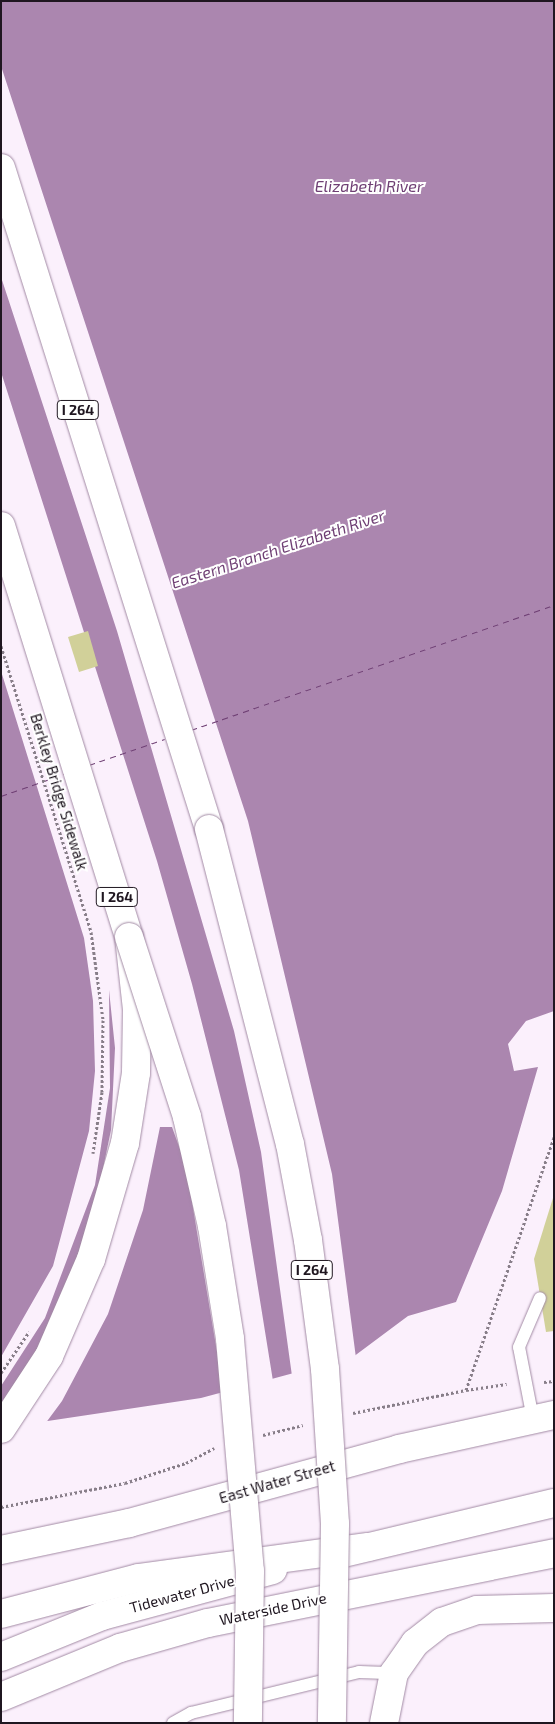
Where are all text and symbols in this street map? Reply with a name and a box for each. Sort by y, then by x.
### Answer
water label: Elizabeth River [315,176,423,196]
road number: I 264 [57,398,99,422]
water label: Eastern Branch Elizabeth River [169,505,387,593]
street label: Berkley Bridge Sidewalk [26,711,92,873]
road number: I 264 [96,886,138,909]
road number: I 264 [291,1258,333,1282]
street label: East Water Street [217,1457,337,1507]
street label: Tidewater Drive [127,1571,237,1617]
street label: Waterside Drive [218,1589,328,1629]

